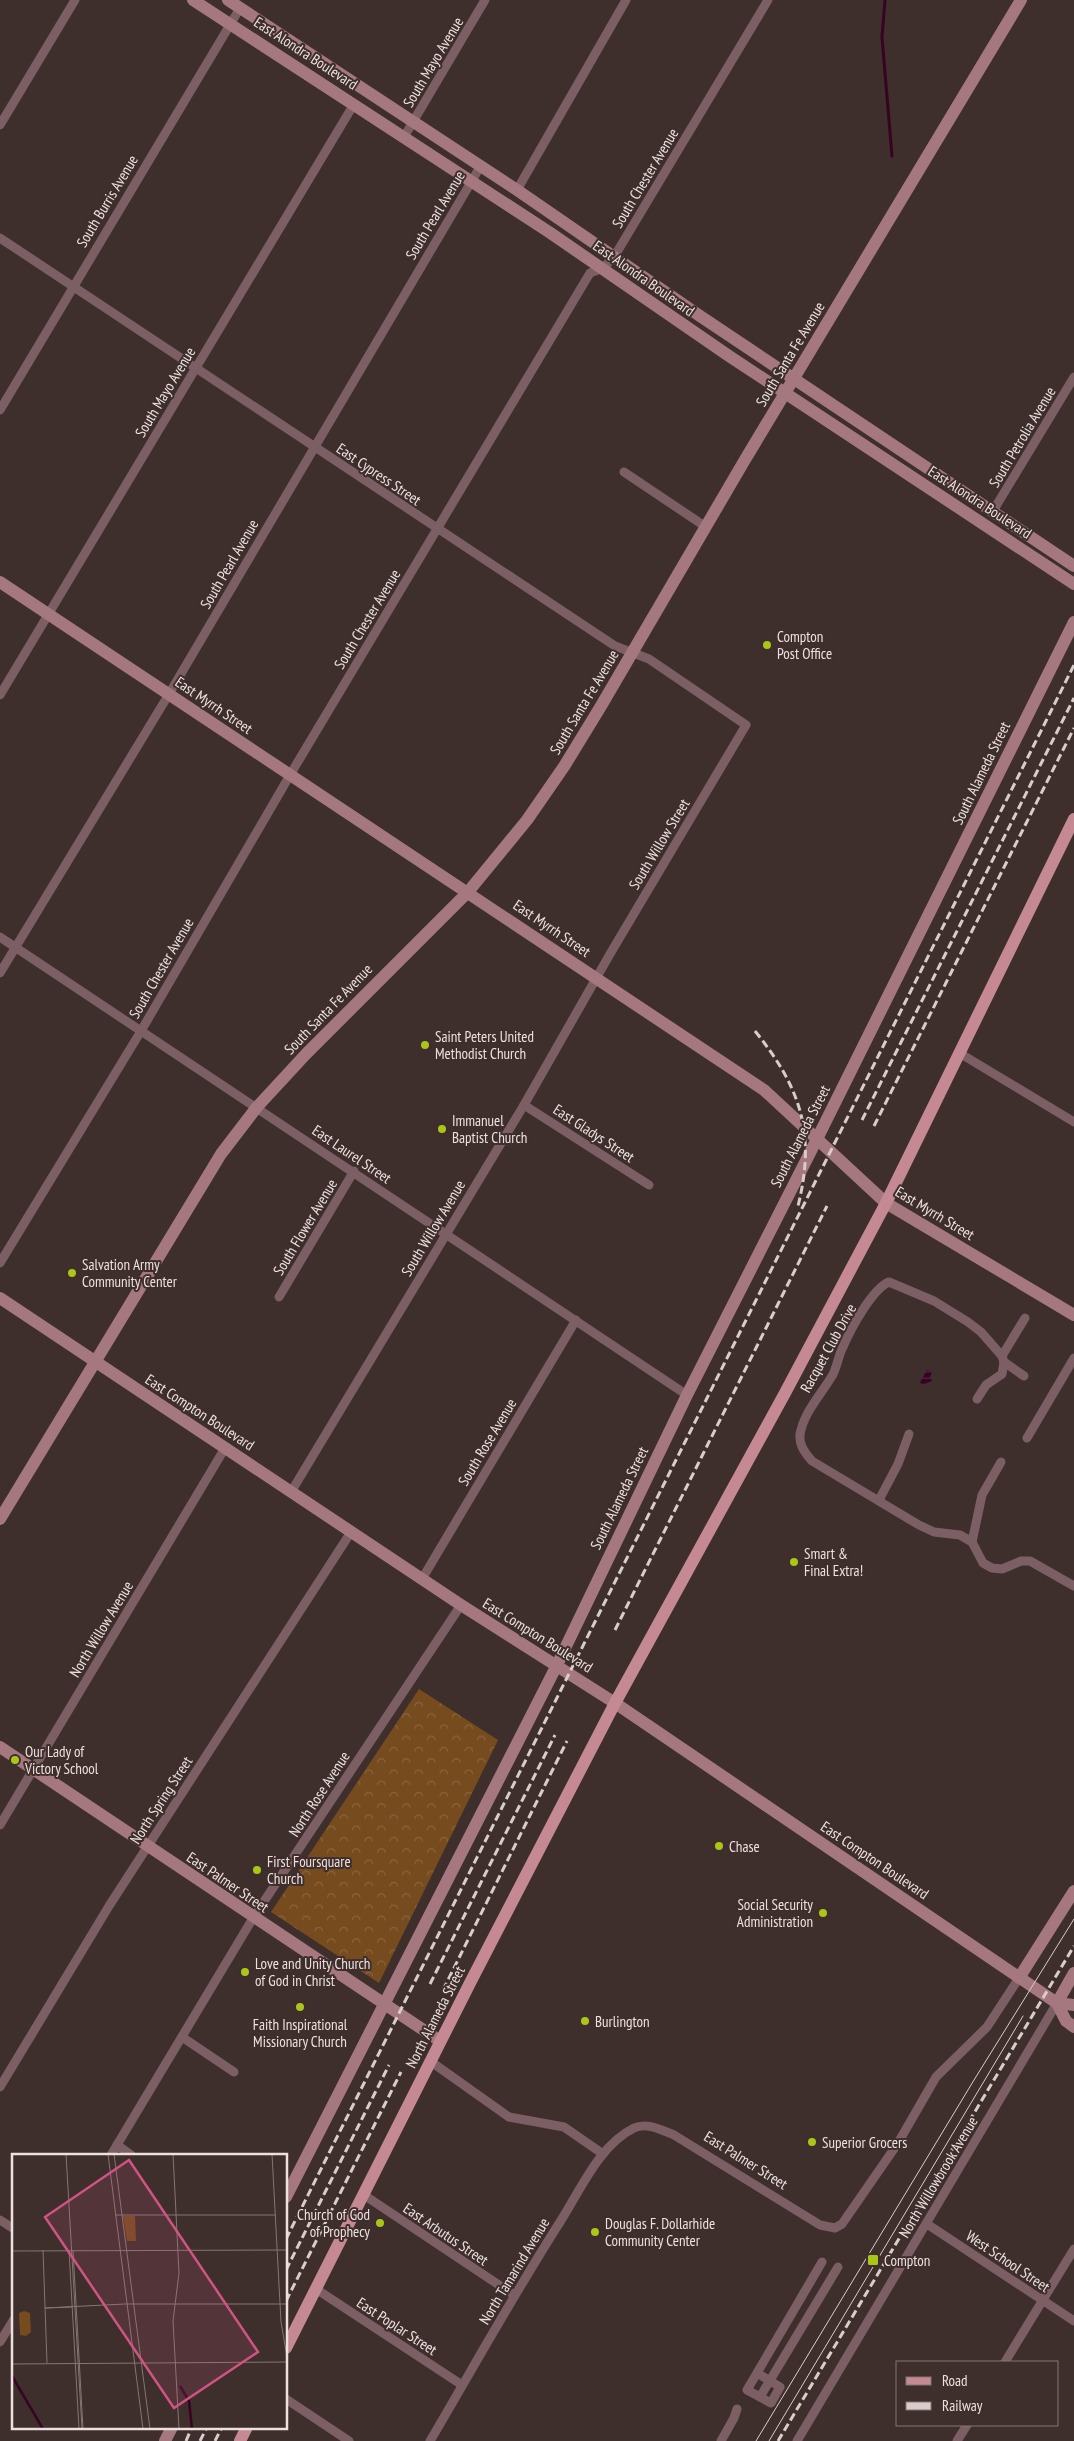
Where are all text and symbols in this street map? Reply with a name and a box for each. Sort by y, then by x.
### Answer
street label: East Alondra Boulevard [251,12,361,94]
street label: South Mayo Avenue [399,14,467,110]
street label: South Chester Avenue [608,125,682,231]
street label: South Burris Avenue [72,151,142,251]
street label: South Pearl Avenue [401,167,469,263]
street label: East Alondra Boulevard [589,236,699,320]
street label: South Santa Fe Avenue [751,298,829,410]
street label: South Mayo Avenue [131,344,199,440]
street label: South Petrolia Avenue [984,383,1060,491]
street label: East Cypress Street [333,439,425,509]
street label: East Alondra Boulevard [925,461,1035,543]
street label: South Pearl Avenue [196,516,262,612]
street label: South Chester Avenue [330,566,404,672]
place label: Compton Post Office [777,627,832,663]
marker: Compton Post Office [761,639,773,651]
street label: South Santa Fe Avenue [545,646,623,758]
street label: East Myrrh Street [172,672,256,738]
street label: South Alameda Street [948,718,1014,828]
street label: South Willow Street [624,795,694,893]
street label: East Myrrh Street [510,895,594,961]
street label: South Chester Avenue [125,914,197,1022]
street label: South Santa Fe Avenue [280,960,376,1058]
place label: Saint Peters United Methodist Church [435,1027,534,1063]
marker: Saint Peters United Methodist Church [419,1039,431,1051]
street label: South Alameda Street [766,1082,834,1190]
street label: East Gladys Street [550,1100,638,1166]
place label: Immanuel Baptist Church [452,1111,527,1147]
street label: East Laurel Street [309,1121,395,1187]
marker: Immanuel Baptist Church [436,1123,448,1135]
street label: South Flower Avenue [269,1175,341,1279]
street label: South Willow Avenue [397,1176,469,1280]
street label: East Myrrh Street [892,1182,978,1244]
place label: Salvation Army Community Center [82,1255,178,1291]
marker: Salvation Army Community Center [66,1267,78,1279]
street label: Racquet Club Drive [796,1300,860,1396]
street label: East Compton Boulevard [142,1370,258,1454]
street label: South Rose Avenue [454,1395,520,1489]
street label: South Alameda Street [586,1443,652,1553]
place label: Smart & Final Extra! [804,1544,863,1580]
marker: Smart & Final Extra! [788,1556,800,1568]
street label: North Willow Avenue [65,1578,137,1680]
street label: East Compton Boulevard [479,1594,597,1676]
place label: Our Lady of Victory School [24,1742,99,1778]
street label: North Rose Avenue [284,1748,354,1840]
street label: North Spring Street [126,1753,196,1847]
marker: Our Lady of Victory School [9,1754,21,1766]
street label: East Compton Boulevard [817,1817,933,1903]
place label: Chase [729,1837,760,1856]
marker: Chase [713,1840,725,1852]
street label: East Palmer Street [183,1848,273,1916]
place label: First Foursquare Church [267,1852,351,1888]
marker: First Foursquare Church [251,1864,263,1876]
place label: Social Security Administration [737,1895,813,1931]
marker: Social Security Administration [817,1907,829,1919]
place label: Love and Unity Church of God in Christ [255,1954,370,1990]
street label: North Alameda Street [401,1963,469,2071]
marker: Love and Unity Church of God in Christ [239,1966,251,1978]
marker: Faith Inspirational Missionary Church [294,2001,306,2013]
place label: Burlington [595,2012,650,2031]
place label: Faith Inspirational Missionary Church [253,2015,348,2051]
marker: Burlington [579,2015,591,2027]
street label: North Willowbrook Avenue [894,2113,982,2241]
street label: East Palmer Street [701,2127,791,2193]
place label: Superior Grocers [822,2133,907,2152]
marker: Superior Grocers [806,2136,818,2148]
inset map [12,2154,288,2428]
street label: East Arbutus Street [400,2199,492,2269]
place label: Church of God of Prophecy [297,2205,370,2241]
street label: North Tamarind Avenue [475,2214,553,2328]
place label: Douglas F. Dollarhide Community Center [605,2214,715,2250]
marker: Church of God of Prophecy [374,2217,386,2229]
marker: Douglas F. Dollarhide Community Center [589,2226,601,2238]
street label: West School Street [962,2226,1054,2296]
place label: Compton [884,2251,930,2270]
marker: Compton [866,2253,880,2267]
street label: East Poplar Street [353,2293,441,2359]
legend [896,2361,1059,2426]
text: Road [942,2371,968,2390]
text: Railway [942,2396,983,2415]

